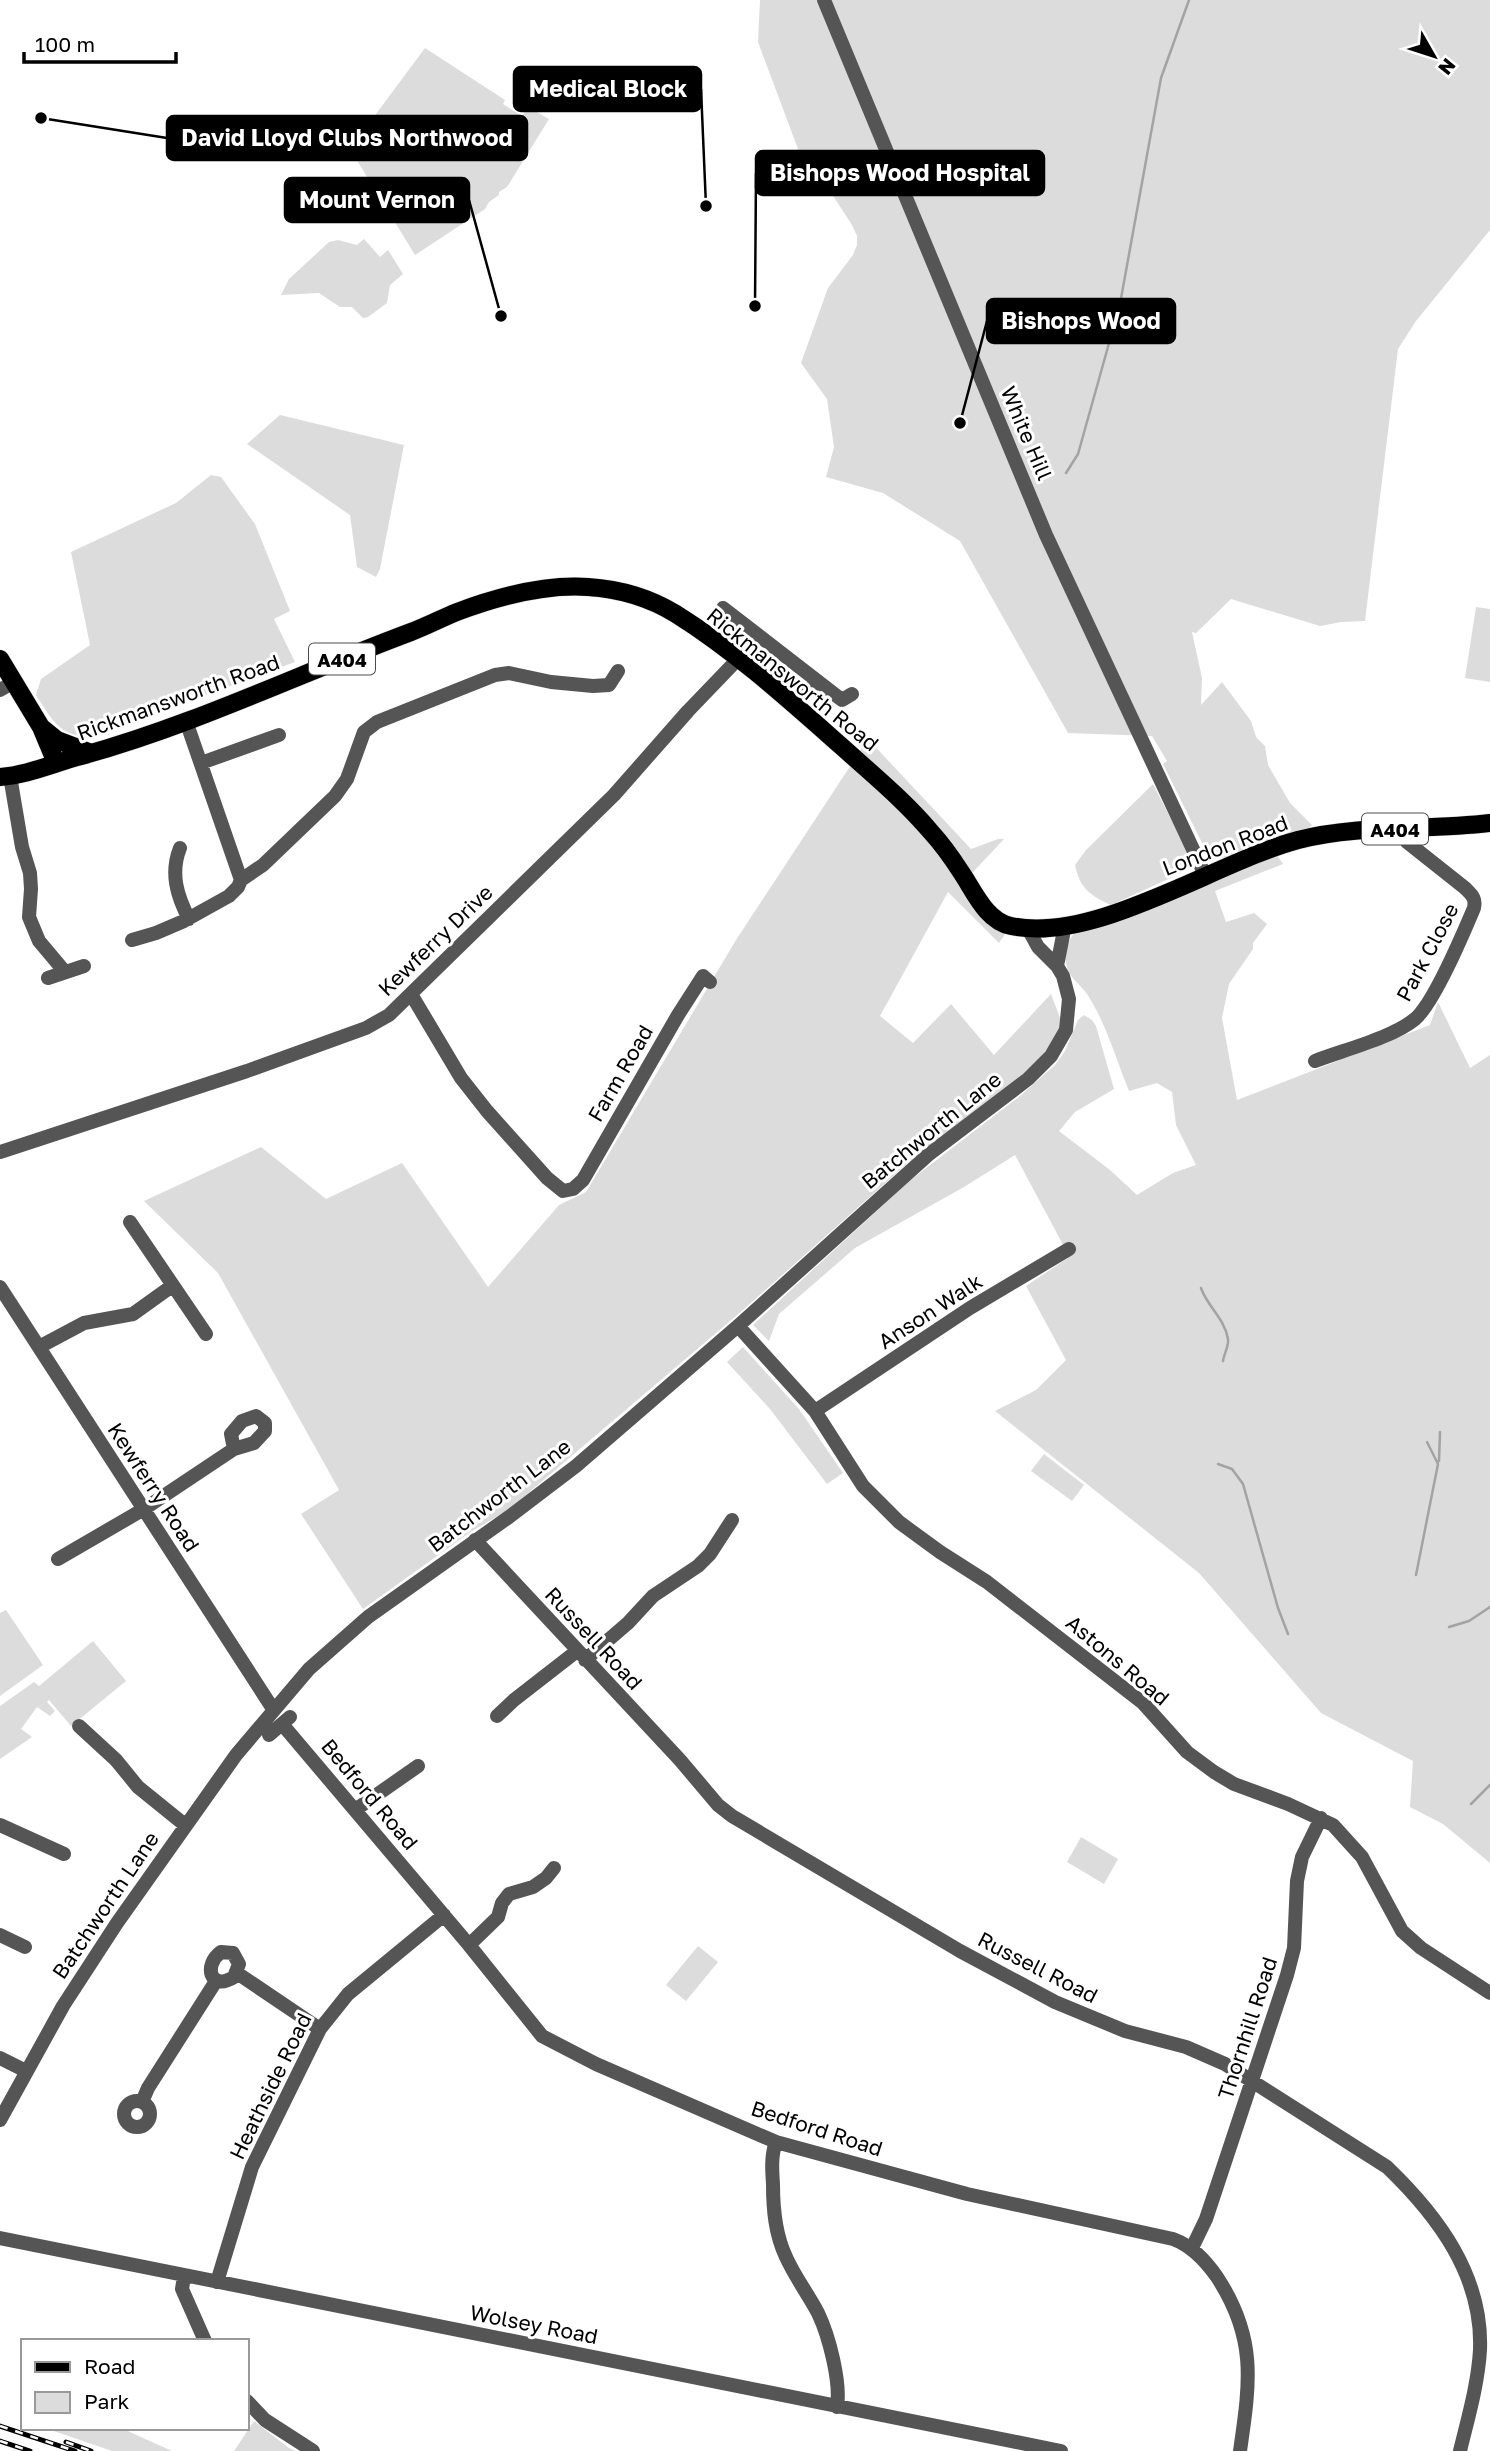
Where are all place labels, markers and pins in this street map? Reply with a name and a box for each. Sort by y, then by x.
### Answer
callout: Medical Block [514,67,701,111]
callout: David Lloyd Clubs Northwood [167,116,527,160]
callout: Bishops Wood Hospital [756,151,1044,195]
callout: Mount Vernon [285,178,469,222]
callout: Bishops Wood [987,299,1175,343]

